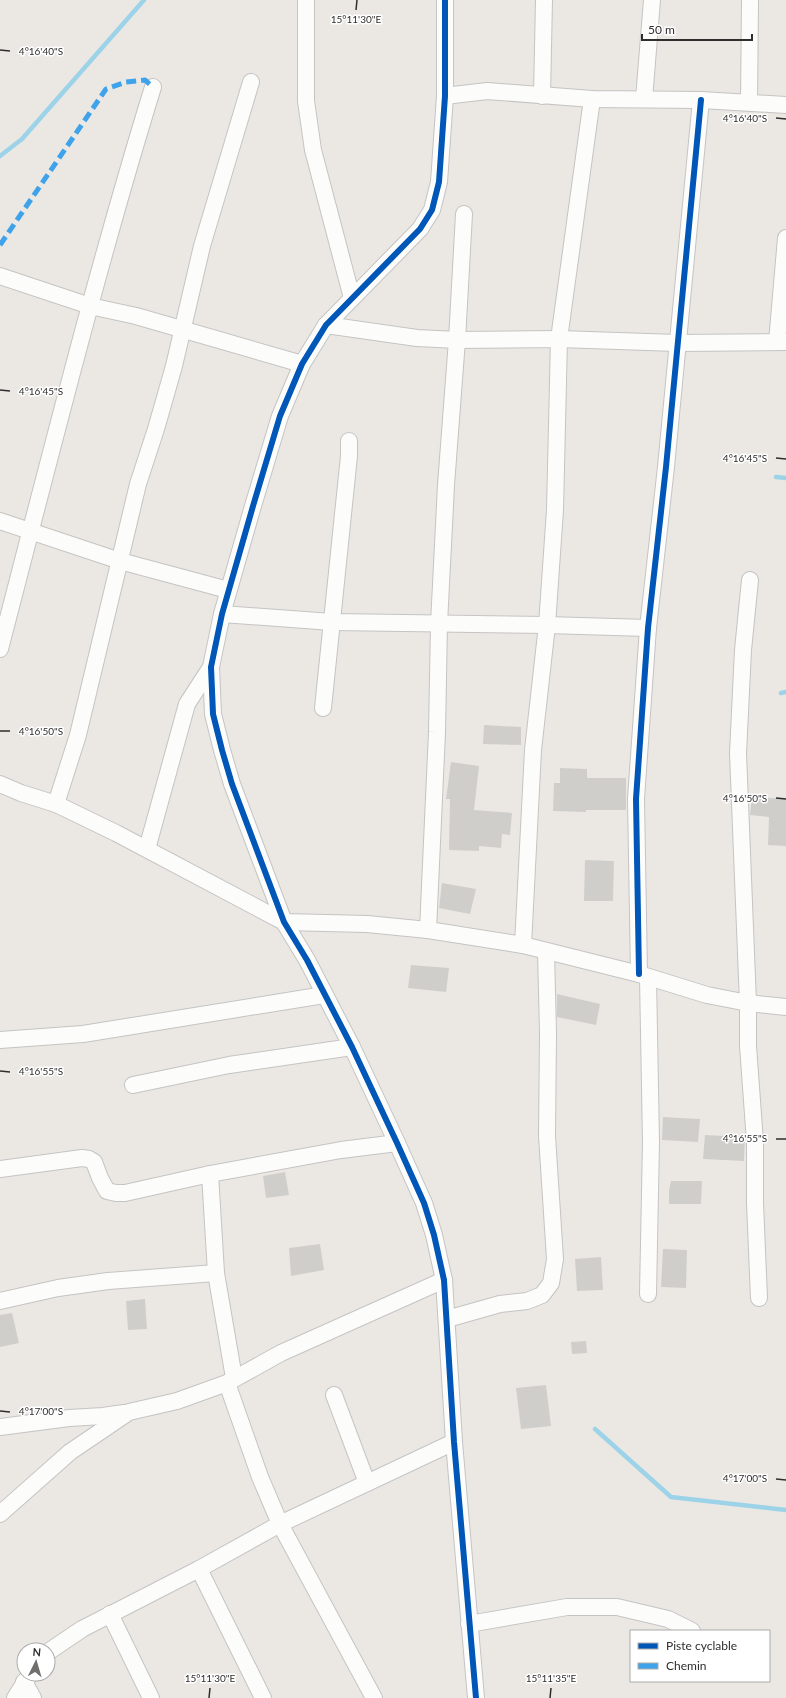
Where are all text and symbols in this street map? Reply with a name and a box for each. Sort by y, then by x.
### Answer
text: 15°11'30"E [331,13,381,25]
scale bar [642,16,752,42]
text: 50 m [648,22,675,37]
text: 4°16'40"S [19,45,63,57]
text: 4°16'40"S [723,112,767,124]
text: 4°16'45"S [19,385,63,397]
text: 4°16'45"S [723,452,767,464]
text: 4°16'50"S [19,725,63,737]
text: 4°16'50"S [723,792,767,804]
text: 4°16'55"S [19,1065,63,1077]
text: 4°16'55"S [723,1132,767,1144]
text: 4°17'00"S [19,1405,63,1417]
text: 4°17'00"S [723,1472,767,1484]
legend [630,1630,770,1682]
text: Piste cyclable [666,1638,737,1653]
north arrow [16,1642,56,1682]
text: N [32,1645,42,1658]
text: Chemin [666,1658,707,1673]
text: 15°11'30"E [185,1672,235,1684]
text: 15°11'35"E [526,1672,576,1684]

